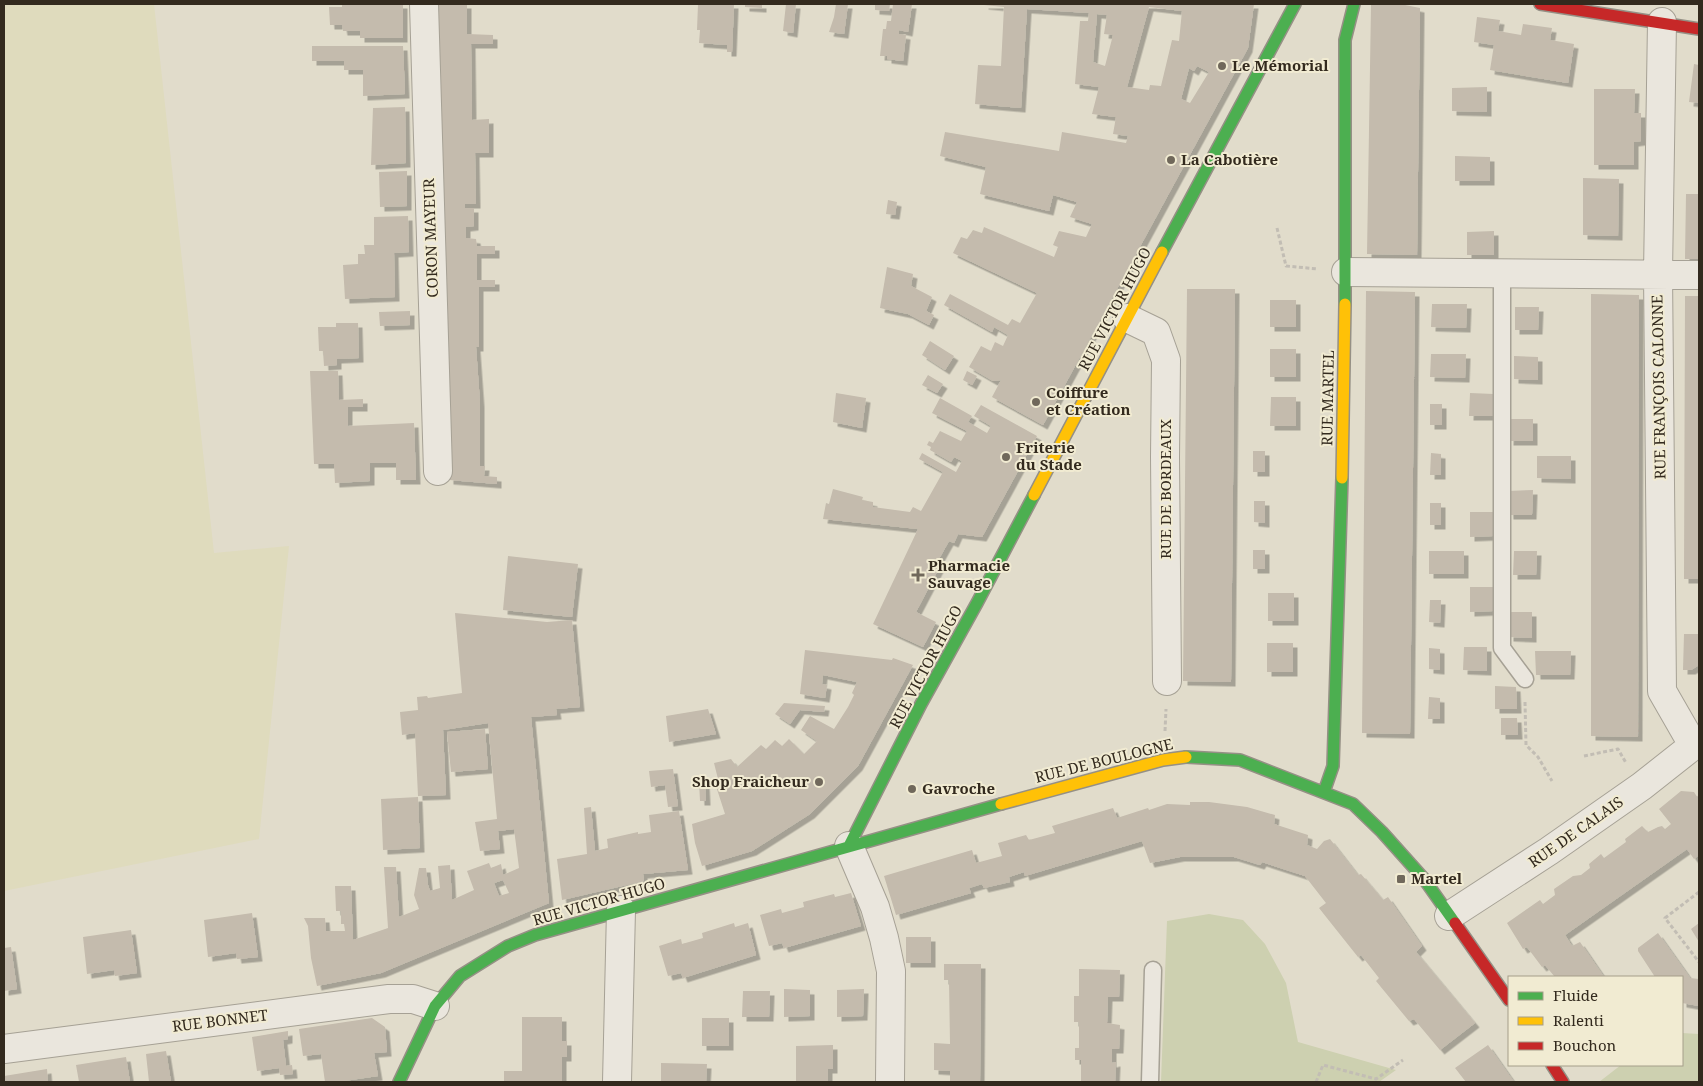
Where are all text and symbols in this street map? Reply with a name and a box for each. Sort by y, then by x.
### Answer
place label: Le Mémorial [1232,55,1329,75]
marker: Le Mémorial [1216,60,1228,72]
place label: La Cabotière [1181,149,1278,169]
marker: La Cabotière [1165,154,1177,166]
street label: CORON MAYEUR [418,178,442,298]
street label: RUE VICTOR HUGO [1073,243,1155,374]
street label: RUE FRANÇOIS CALONNE [1646,294,1670,480]
street label: RUE MARTEL [1316,350,1338,446]
place label: Coiffure et Création [1046,382,1131,419]
marker: Coiffure et Création [1030,396,1042,408]
street label: RUE DE BORDEAUX [1155,419,1175,559]
place label: Friterie du Stade [1016,437,1082,474]
marker: Friterie du Stade [1000,451,1012,463]
place label: Pharmacie Sauvage [928,555,1010,592]
marker: Pharmacie Sauvage [912,569,924,581]
street label: RUE VICTOR HUGO [884,601,966,732]
street label: RUE DE BOULOGNE [1033,733,1175,787]
place label: Shop Fraicheur [692,771,809,791]
marker: Shop Fraicheur [813,776,825,788]
place label: Gavroche [922,778,995,798]
marker: Gavroche [906,783,918,795]
street label: RUE DE CALAIS [1524,791,1627,871]
place label: Martel [1411,868,1463,888]
street label: RUE VICTOR HUGO [530,873,667,930]
marker: Martel [1395,873,1407,885]
legend [1508,976,1683,1066]
text: Fluide [1553,985,1598,1005]
street label: RUE BONNET [171,1004,269,1036]
text: Ralenti [1553,1010,1604,1030]
text: Bouchon [1553,1035,1617,1055]

